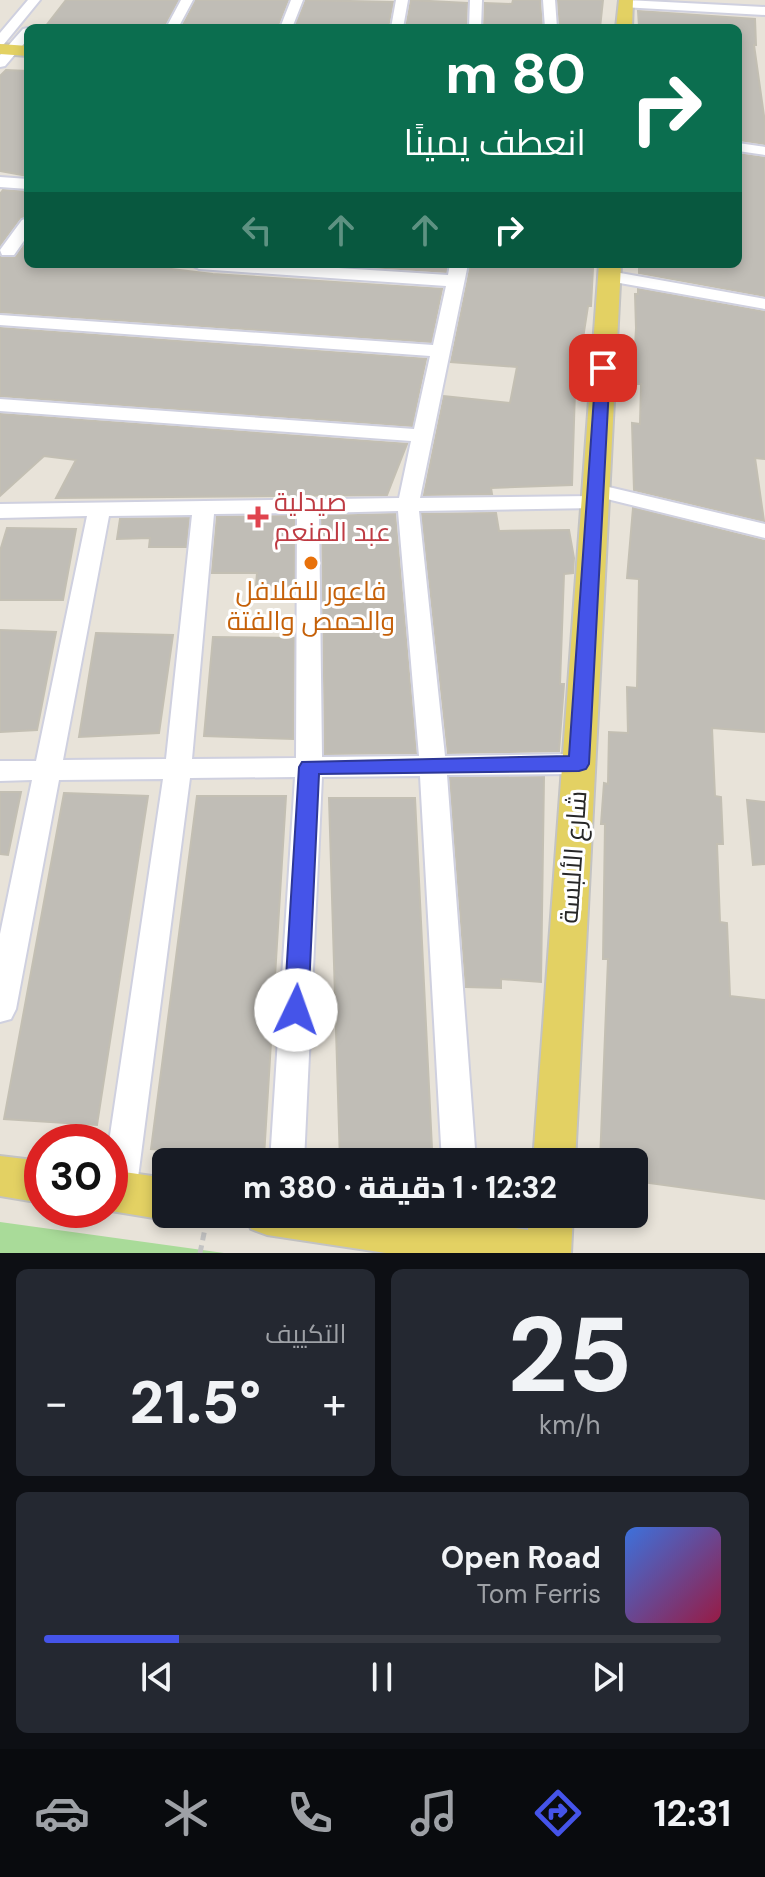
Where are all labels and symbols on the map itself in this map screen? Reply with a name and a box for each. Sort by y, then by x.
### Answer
pin [569,334,637,402]
place label: صيدلية عبد المنعم [274,485,391,550]
marker: صيدلية عبد المنعم [249,508,267,526]
marker: فاعور للفلافل والحمص والفتة [302,554,320,572]
place label: فاعور للفلافل والحمص والفتة [227,574,395,638]
street label: شارع الألبسة [551,789,595,925]
position arrow [254,968,338,1052]
speed limit sign: 30 [24,1124,128,1228]

